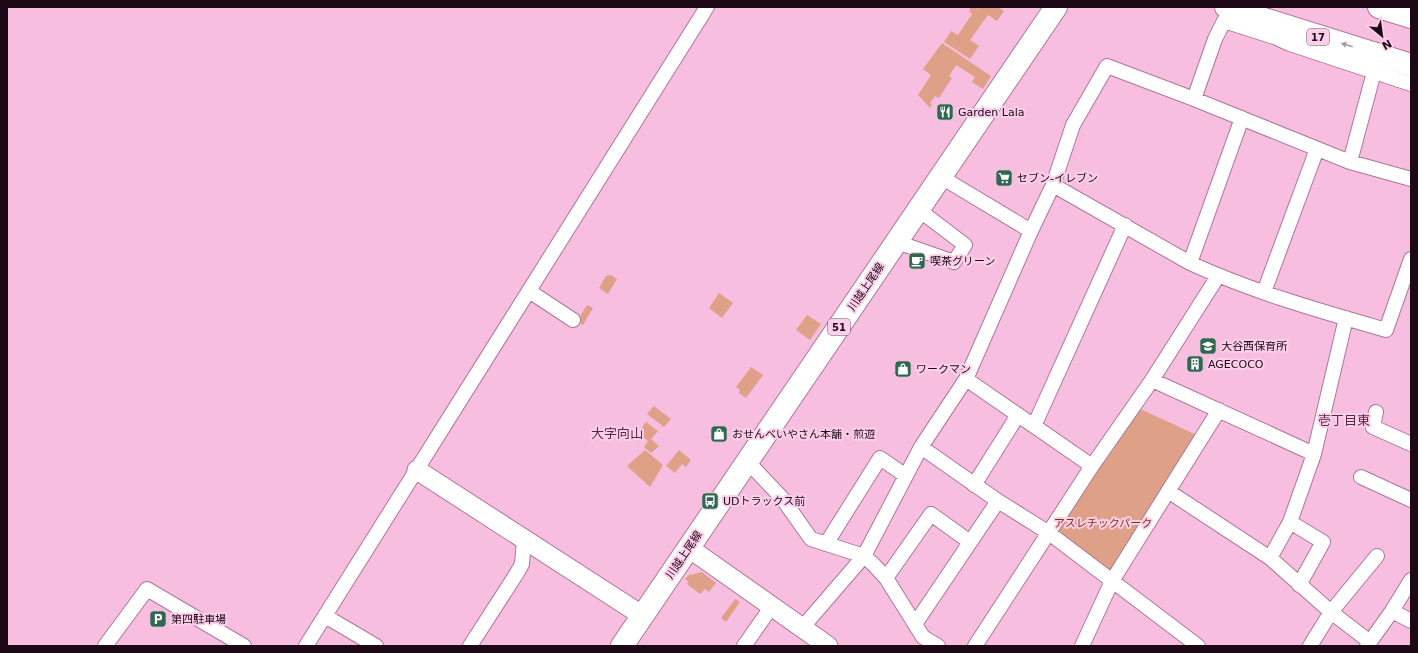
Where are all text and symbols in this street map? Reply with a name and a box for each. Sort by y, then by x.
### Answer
north arrow [1362,16,1402,56]
road number: 17 [1307,29,1329,45]
text: N [1379,36,1394,52]
one-way arrow [1341,42,1353,48]
restaurant icon: Garden Lala [935,102,955,122]
place label: Garden Lala [958,106,1024,119]
supermarket icon: セブン-イレブン [994,168,1014,188]
place label: セブン-イレブン [1017,172,1098,185]
cafe icon: 喫茶グリーン [907,251,927,271]
place label: 喫茶グリーン [930,255,995,268]
street label: 川越上尾線 [845,261,887,313]
road number: 51 [828,319,850,335]
school or university icon: 大谷西保育所 [1198,336,1218,356]
place label: 大谷西保育所 [1221,340,1288,353]
building icon: AGECOCO [1185,354,1205,374]
place label: AGECOCO [1208,358,1264,371]
shop icon: ワークマン [893,359,913,379]
place label: ワークマン [916,363,971,376]
district label: 壱丁目東 [1318,413,1370,428]
shop icon: おせんべいやさん本舗・煎遊 [709,424,729,444]
district label: 大字向山 [591,426,643,441]
place label: おせんべいやさん本舗・煎遊 [732,428,875,441]
bus stop icon: UDトラックス前 [700,491,720,511]
place label: UDトラックス前 [723,495,805,508]
park label: アスレチックパーク [1054,517,1152,530]
street label: 川越上尾線 [663,529,705,581]
parking icon: 第四駐車場 [148,609,168,629]
place label: 第四駐車場 [171,613,226,626]

